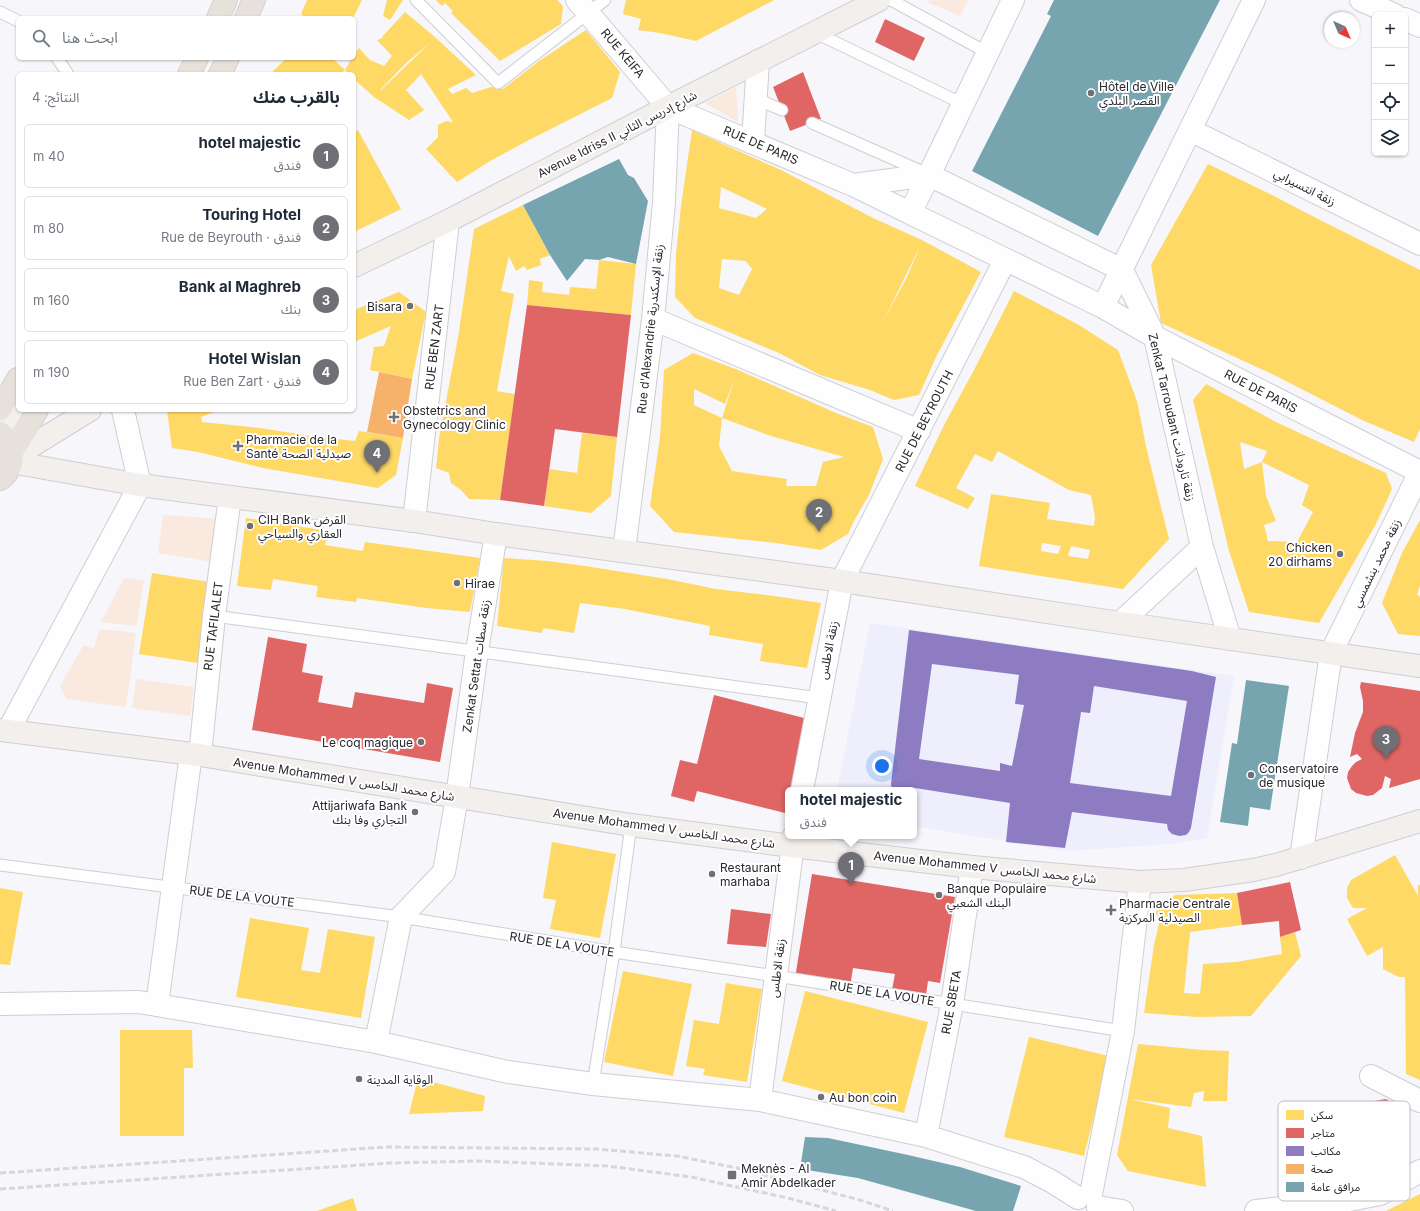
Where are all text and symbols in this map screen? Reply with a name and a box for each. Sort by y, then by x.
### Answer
north arrow [1324,12,1360,48]
map controls [1372,12,1408,156]
button: + [1372,12,1408,48]
search box [16,16,356,60]
street label: RUE KEIFA [598,25,648,81]
icon: search [30,27,52,49]
text: ابحث هنا [62,28,118,47]
button: − [1372,48,1408,84]
place label: Hôtel de Ville القصر البلدي [1099,79,1174,110]
button: locate [1372,84,1408,120]
text: بالقرب منك [253,87,340,107]
street label: Avenue Idriss II شارع إدريس الثاني [535,87,701,183]
marker: Hôtel de Ville القصر البلدي [1086,88,1096,98]
text: النتائج: 4 [32,89,79,105]
button: layers [1372,120,1408,156]
street label: RUE DE PARIS [721,122,801,168]
text: hotel majestic [198,133,301,152]
text: 40 m [33,148,65,164]
text: 1 [323,148,329,164]
text: فندق [274,157,301,173]
street label: زنقة انتسيرابي [1270,165,1338,211]
text: Touring Hotel [202,205,301,224]
text: 80 m [33,220,64,236]
text: 2 [322,220,330,236]
text: فندق · Rue de Beyrouth [161,229,301,245]
street label: Rue d'Alexandrie زنقة الإسكندرية [634,243,667,415]
text: Bank al Maghreb [179,277,301,296]
text: 160 m [33,292,70,308]
text: 3 [322,292,330,308]
place label: Bisara [367,299,402,314]
text: بنك [281,301,301,317]
marker: Bisara [405,301,415,311]
street label: RUE BEN ZART [421,303,447,391]
street label: Zenkat Tarroudant زنقة تارودانت [1145,332,1199,502]
text: Hotel Wislan [209,349,301,368]
text: 190 m [33,364,70,380]
text: 4 [322,364,330,380]
street label: RUE DE PARIS [1222,366,1300,416]
street label: RUE DE BEYROUTH [892,368,956,474]
text: فندق · Rue Ben Zart [183,373,301,389]
place label: Obstetrics and Gynecology Clinic [403,403,506,432]
marker: Obstetrics and Gynecology Clinic [388,411,400,423]
place label: Pharmacie de la Santé صيدلية الصحة [246,432,351,461]
pin: 4 [364,440,390,473]
marker: Pharmacie de la Santé صيدلية الصحة [233,441,243,451]
pin: 2 [806,499,832,532]
place label: CIH Bank القرض العقاري والسياحي [258,512,346,543]
street label: زنقة محمد بنشمسي [1348,516,1406,611]
marker: CIH Bank القرض العقاري والسياحي [245,521,255,531]
place label: Chicken 20 dirhams [1268,540,1332,569]
marker: Chicken 20 dirhams [1335,549,1345,559]
place label: Hirae [465,576,495,591]
marker: Hirae [452,578,462,588]
street label: RUE TAFILALET [200,580,226,671]
street label: Zenkat Settat زنقة سطات [459,598,493,734]
street label: زنقة الاطلس [815,620,841,680]
pin: 3 [1373,726,1399,759]
place label: Le coq magique [322,735,413,750]
marker: Le coq magique [416,737,426,747]
street label: Avenue Mohammed V شارع محمد الخامس [232,754,456,806]
your location [872,756,892,776]
place label: Conservatoire de musique [1259,761,1339,790]
marker: Conservatoire de musique [1246,770,1256,780]
popup [785,787,917,839]
text: hotel majestic [800,790,902,809]
place label: Attijariwafa Bank التجاري وفا بنك [312,798,407,829]
street label: Avenue Mohammed V شارع محمد الخامس [552,805,776,853]
marker: Attijariwafa Bank التجاري وفا بنك [410,807,420,817]
text: فندق [800,814,827,830]
street label: Avenue Mohammed V شارع محمد الخامس [873,848,1097,888]
pin: 1 [838,852,864,885]
place label: Restaurant marhaba [720,860,781,889]
marker: Restaurant marhaba [707,869,717,879]
place label: Banque Populaire البنك الشعبي [947,881,1047,912]
street label: RUE DE LA VOUTE [189,882,295,910]
marker: Banque Populaire البنك الشعبي [934,890,944,900]
place label: Pharmacie Centrale الصيدلية المركزية [1119,896,1231,925]
marker: Pharmacie Centrale الصيدلية المركزية [1106,905,1116,915]
street label: RUE DE LA VOUTE [509,928,615,960]
street label: زنقة الاطلس [766,938,788,998]
street label: RUE SBETA [938,969,964,1035]
street label: RUE DE LA VOUTE [829,977,935,1009]
place label: الوقاية المدينة [367,1072,433,1087]
marker: الوقاية المدينة [354,1074,364,1084]
place label: Au bon coin [829,1090,897,1105]
marker: Au bon coin [816,1092,826,1102]
legend [1278,1101,1410,1201]
text: سكن [1311,1108,1334,1122]
text: متاجر [1310,1126,1335,1140]
text: مكاتب [1311,1144,1341,1158]
place label: Meknès - Al Amir Abdelkader [741,1161,836,1190]
text: صحة [1311,1162,1333,1176]
marker: Meknès - Al Amir Abdelkader [726,1169,738,1181]
text: مرافق عامة [1311,1180,1360,1194]

